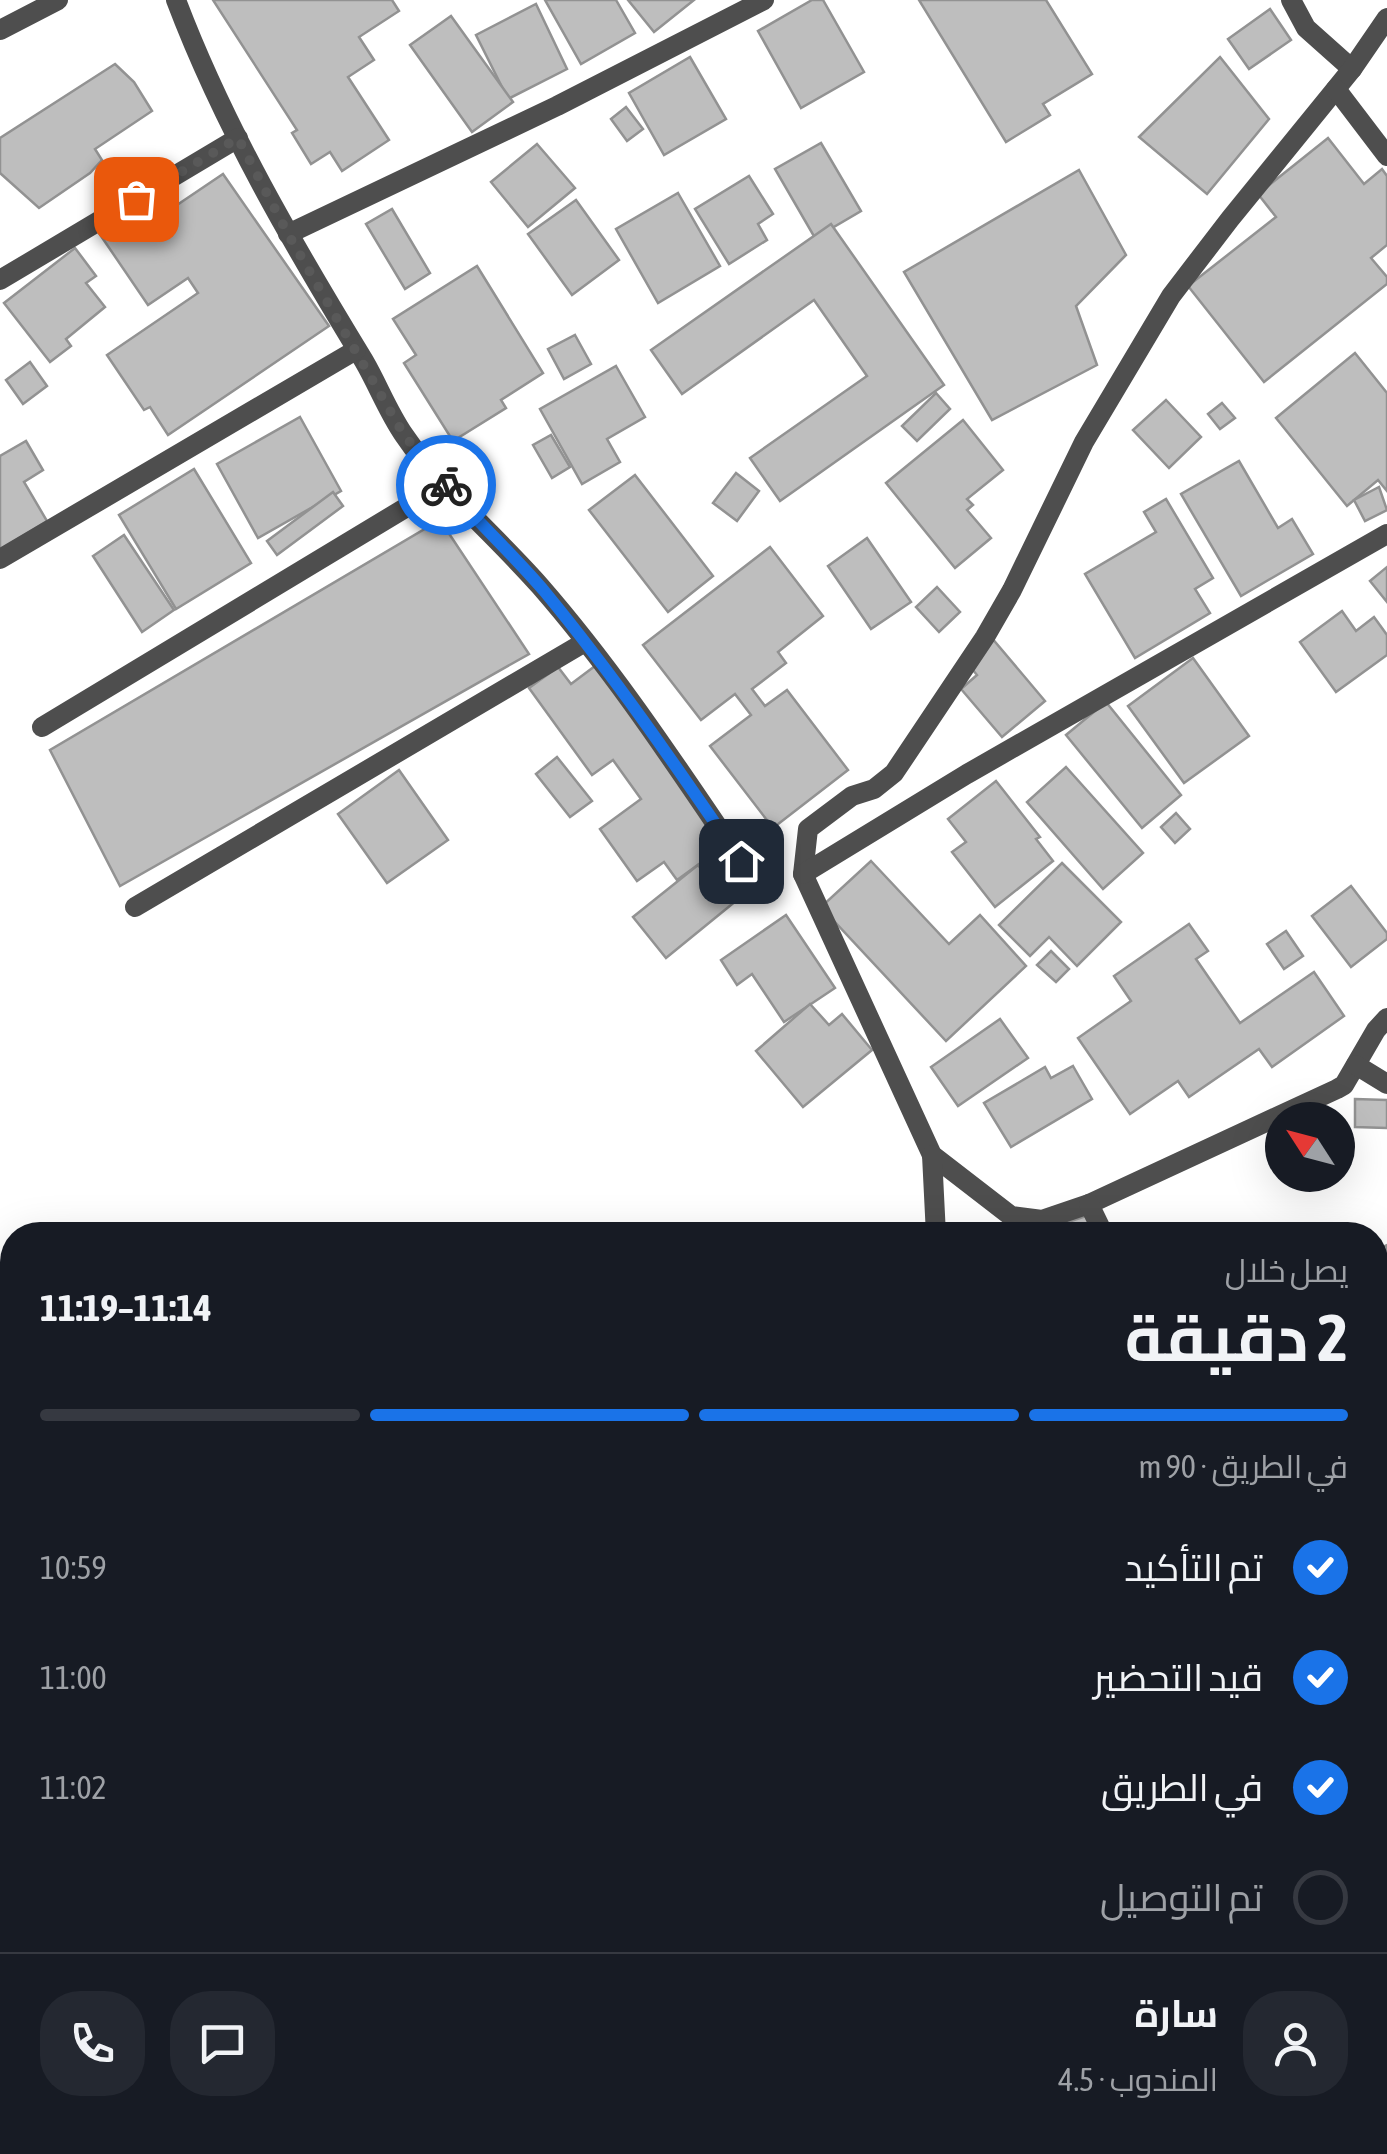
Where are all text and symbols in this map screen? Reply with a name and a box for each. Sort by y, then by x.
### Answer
pin [94,157,179,242]
icon: bag [109,172,164,227]
courier [396,435,496,535]
icon: bike [419,458,474,513]
pin [699,819,784,904]
icon: home [714,834,769,889]
north arrow [1265,1102,1355,1192]
map controls [1265,1102,1355,1192]
text: يصل خلال [1225,1252,1348,1289]
text: 11:14–11:19 [40,1286,212,1329]
text: 2 دقيقة [1125,1300,1348,1375]
text: في الطريق · 90 m [1138,1448,1348,1485]
icon: check [1293,1540,1348,1595]
text: تم التأكيد [1124,1546,1263,1589]
text: 10:59 [40,1549,107,1586]
icon: check [1293,1650,1348,1705]
text: قيد التحضير [1093,1656,1263,1699]
text: 11:00 [40,1659,107,1696]
icon: check [1293,1760,1348,1815]
text: في الطريق [1101,1766,1263,1809]
text: 11:02 [40,1769,107,1806]
text: تم التوصيل [1100,1876,1263,1919]
button: phone [40,1991,145,2096]
button: chat [170,1991,275,2096]
button: person [1243,1991,1348,2096]
text: سارة [1135,1992,1218,2035]
text: المندوب · 4.5 [1058,2061,1218,2098]

